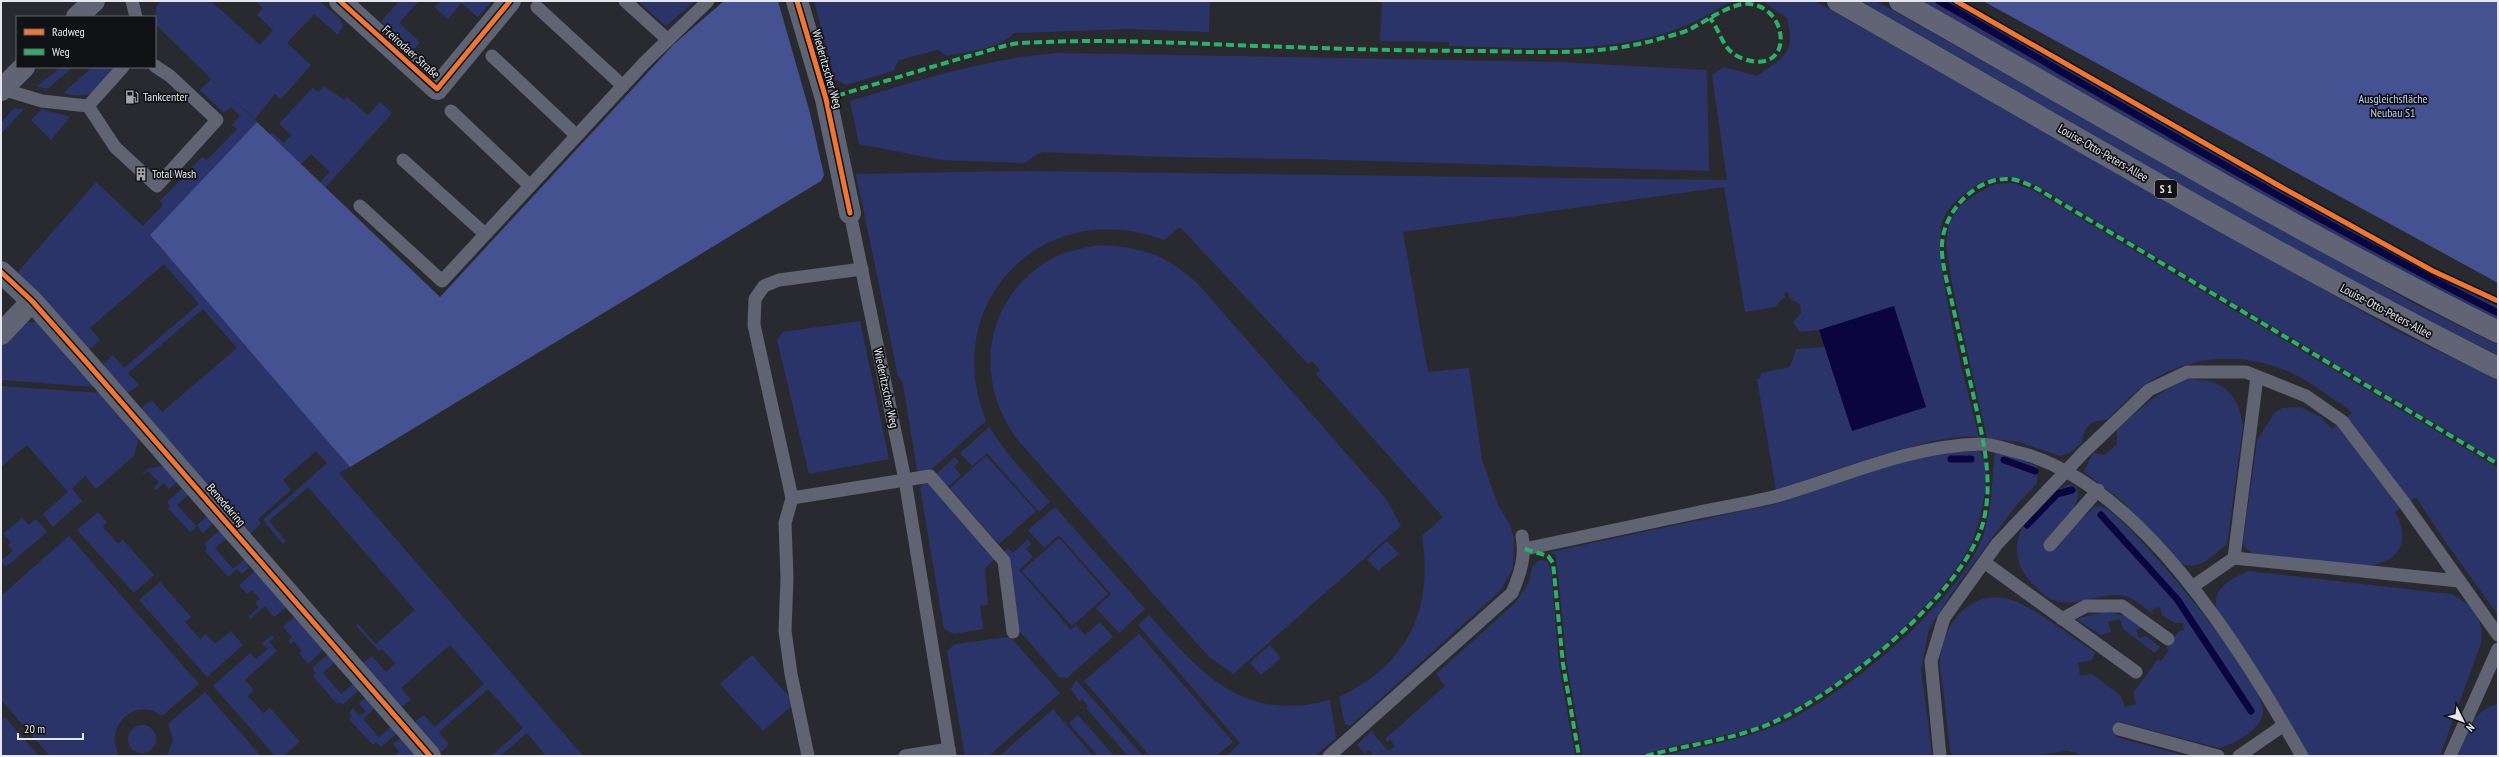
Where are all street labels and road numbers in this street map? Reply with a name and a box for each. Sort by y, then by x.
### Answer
street label: Freirodaer Straße [379,22,443,81]
street label: Wiederitzscher Weg [809,28,846,110]
street label: Louise-Otto-Peters-Allee [2055,121,2151,185]
road number: S 1 [2155,180,2177,198]
street label: Louise-Otto-Peters-Allee [2338,280,2435,341]
street label: Wiederitzscher Weg [871,347,902,429]
street label: Benedekring [204,480,249,529]

